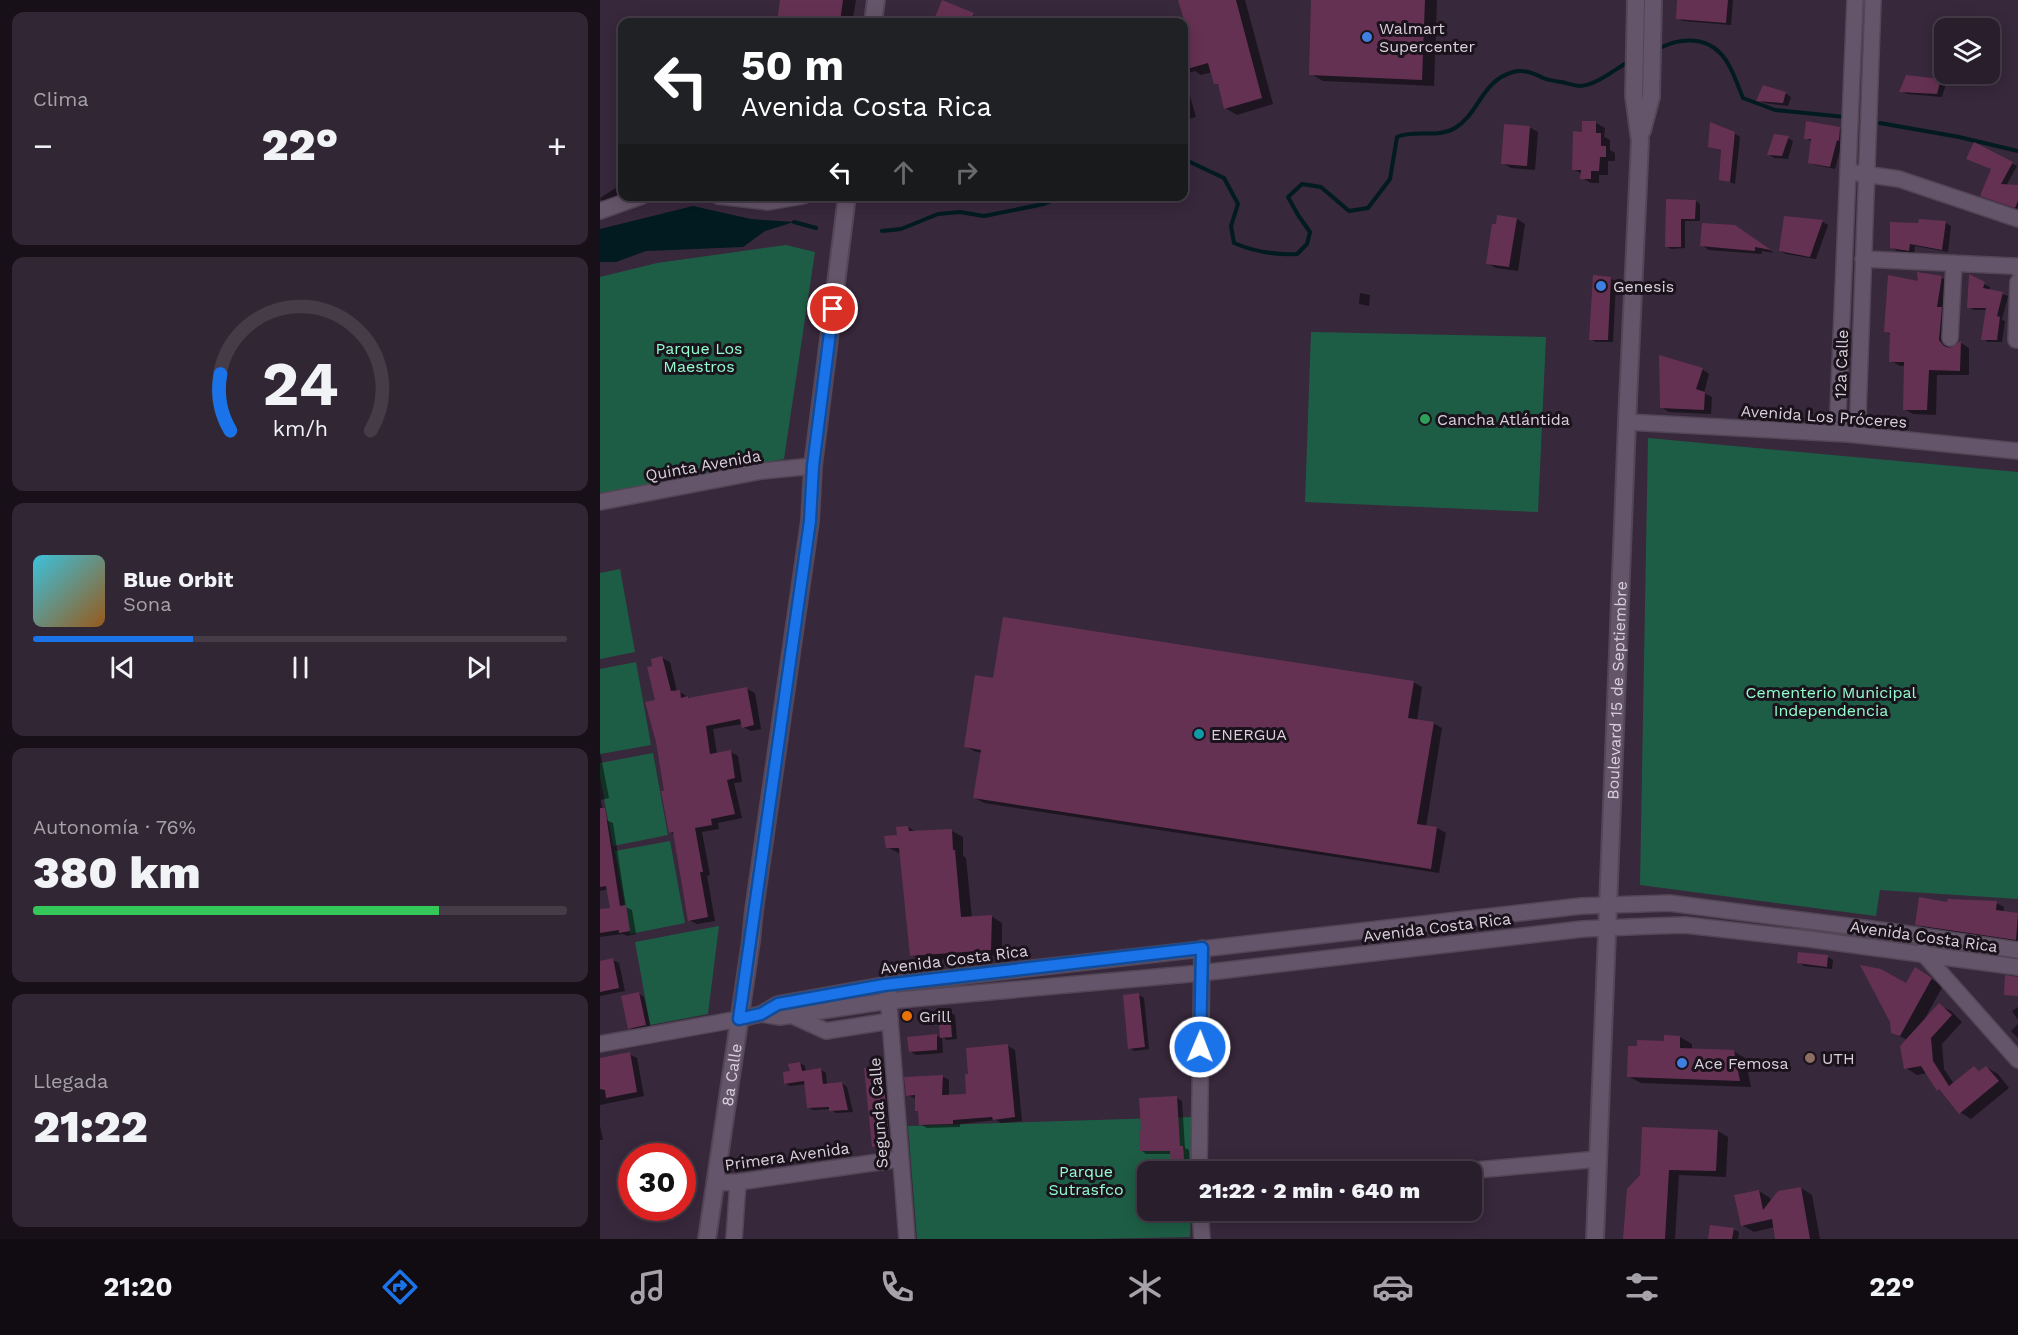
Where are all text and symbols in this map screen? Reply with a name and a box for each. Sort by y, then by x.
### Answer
map controls [1934,18,2000,84]
button: layers [1934,18,2000,84]
place label: Walmart Supercenter [1379,19,1476,56]
marker: Walmart Supercenter [1360,30,1374,44]
text: 50 m [741,41,844,90]
icon: left [642,42,720,120]
text: Clima [33,87,89,111]
text: Avenida Costa Rica [741,91,992,123]
text: 22° [262,118,338,171]
text: − [33,126,53,165]
text: + [547,126,567,165]
icon: left [824,156,857,189]
icon: ahead [887,156,920,189]
icon: right [950,156,983,189]
place label: Genesis [1613,277,1674,296]
marker: Genesis [1594,279,1608,293]
pin [807,283,858,334]
icon: arrive [816,292,849,325]
street label: 12a Calle [1831,329,1852,399]
park label: Parque Los Maestros [655,339,743,376]
text: 24 [262,347,338,420]
street label: Avenida Los Próceres [1740,401,1908,432]
place label: Cancha Atlántida [1437,410,1570,429]
marker: Cancha Atlántida [1418,412,1432,426]
text: km/h [272,417,328,442]
street label: Quinta Avenida [644,446,762,485]
text: Blue Orbit [123,567,233,592]
street label: Boulevard 15 de Septiembre [1603,581,1631,800]
text: Sona [123,592,172,616]
icon: previous [106,651,139,684]
icon: pause [284,651,317,684]
icon: next [462,651,495,684]
park label: Cementerio Municipal Independencia [1745,683,1917,720]
place label: ENERGUA [1211,725,1287,744]
marker: ENERGUA [1192,727,1206,741]
text: Autonomía · 76% [33,815,196,839]
text: 380 km [33,846,201,899]
street label: Avenida Costa Rica [1362,909,1512,946]
street label: Avenida Costa Rica [1849,917,1999,956]
street label: Avenida Costa Rica [879,941,1029,978]
place label: Grill [919,1007,951,1026]
marker: Grill [900,1009,914,1023]
position arrow [1168,1015,1232,1079]
street label: 8a Calle [718,1042,746,1107]
place label: UTH [1822,1049,1855,1068]
marker: UTH [1803,1051,1817,1065]
place label: Ace Femosa [1694,1054,1789,1073]
marker: Ace Femosa [1675,1056,1689,1070]
street label: Segunda Calle [865,1057,892,1169]
text: Llegada [33,1069,108,1093]
text: 21:22 [33,1100,148,1153]
street label: Primera Avenida [724,1138,851,1175]
speed limit sign: 30 [618,1143,696,1221]
park label: Parque Sutrasfco [1048,1162,1124,1199]
text: 21:22 · 2 min · 640 m [1199,1178,1420,1203]
icon: directions [379,1266,421,1308]
icon: music [627,1266,669,1308]
icon: phone [876,1266,918,1308]
icon: climate [1124,1266,1166,1308]
icon: car [1372,1266,1414,1308]
icon: filters [1621,1266,1663,1308]
text: 21:20 [103,1271,173,1303]
text: 22° [1869,1271,1915,1303]

